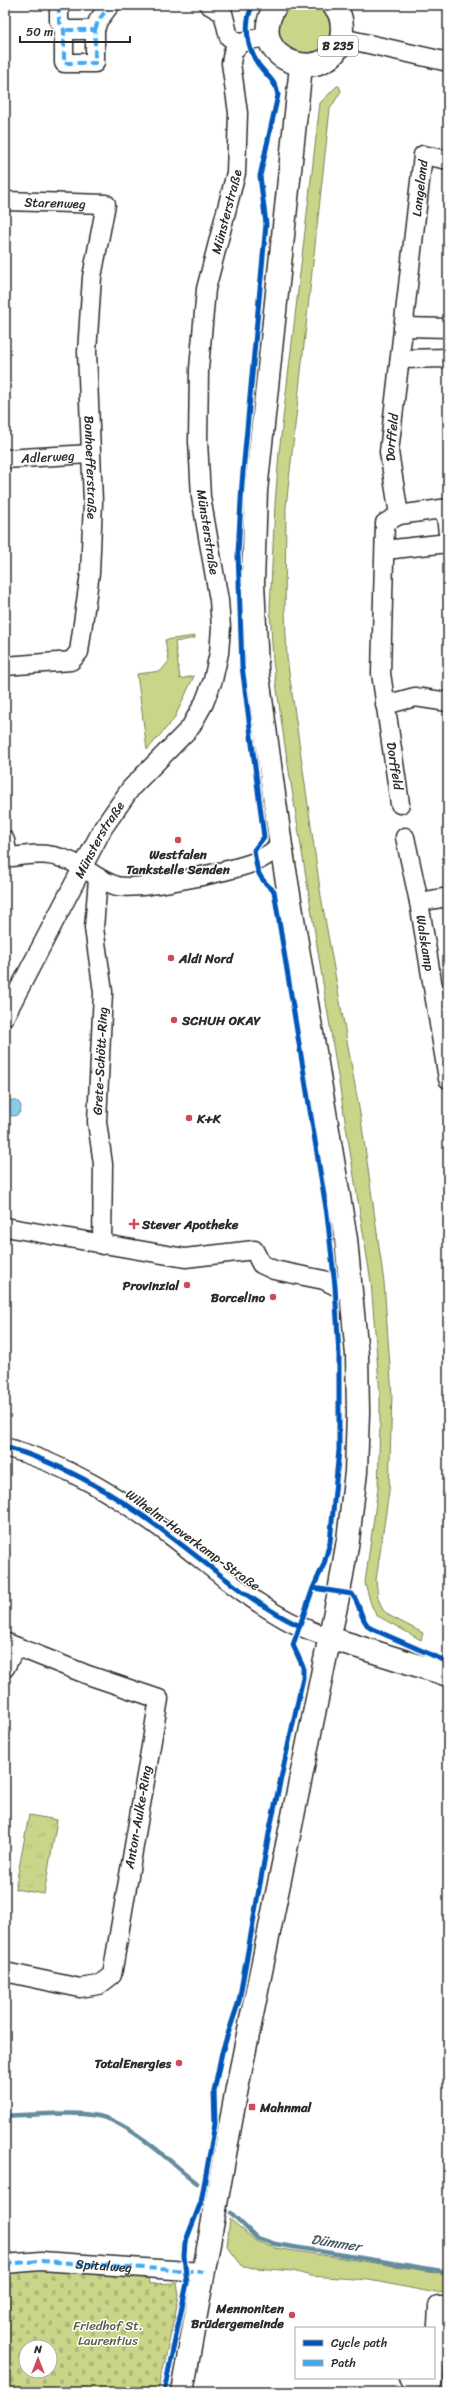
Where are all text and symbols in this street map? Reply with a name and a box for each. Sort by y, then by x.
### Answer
scale bar [20,18,130,44]
text: 50 m [26,21,53,43]
road number: B 235 [318,36,358,56]
street label: Langeland [405,157,434,218]
street label: Münsterstraße [204,169,248,256]
street label: Starenweg [24,190,86,215]
street label: Dorffeld [377,411,405,463]
street label: Bonhoefferstraße [78,415,105,520]
street label: Adlerweg [20,443,76,470]
street label: Münsterstraße [190,488,226,576]
street label: Dorffeld [380,740,410,793]
street label: Münsterstraße [67,796,130,882]
marker: Westfalen Tankstelle Senden [173,835,183,845]
place label: Westfalen Tankstelle Senden [126,843,231,881]
street label: Walskamp [410,913,442,973]
place label: Aldi Nord [178,947,234,970]
marker: Aldi Nord [166,953,176,963]
street label: Grete-Schött-Ring [86,1006,114,1116]
place label: SCHUH OKAY [181,1009,261,1032]
marker: SCHUH OKAY [169,1015,179,1025]
place label: K+K [196,1107,222,1130]
marker: K+K [184,1113,194,1123]
place label: Stever Apotheke [141,1213,239,1236]
marker: Stever Apotheke [129,1219,139,1229]
place label: Provinzial [122,1274,180,1297]
marker: Provinzial [182,1280,192,1290]
place label: Borcelino [211,1286,265,1309]
marker: Borcelino [268,1292,278,1302]
street label: Wilhelm-Haverkamp-Straße [121,1483,266,1597]
street label: Anton-Aulke-Ring [117,1763,158,1871]
place label: TotalEnergies [94,2052,172,2075]
marker: TotalEnergies [174,2058,184,2068]
place label: Mahnmal [259,2096,312,2119]
marker: Mahnmal [247,2102,257,2112]
water label: Dümmer [309,2227,365,2260]
street label: Spitalweg [75,2252,133,2279]
place label: Mennoniten Brüdergemeinde [191,2297,285,2335]
marker: Mennoniten Brüdergemeinde [287,2310,297,2320]
park label: Friedhof St. Laurentius [73,2314,143,2352]
legend [295,2327,435,2379]
text: Cycle path [331,2332,387,2354]
north arrow [18,2339,58,2379]
text: N [33,2340,42,2359]
text: Path [331,2352,356,2374]

